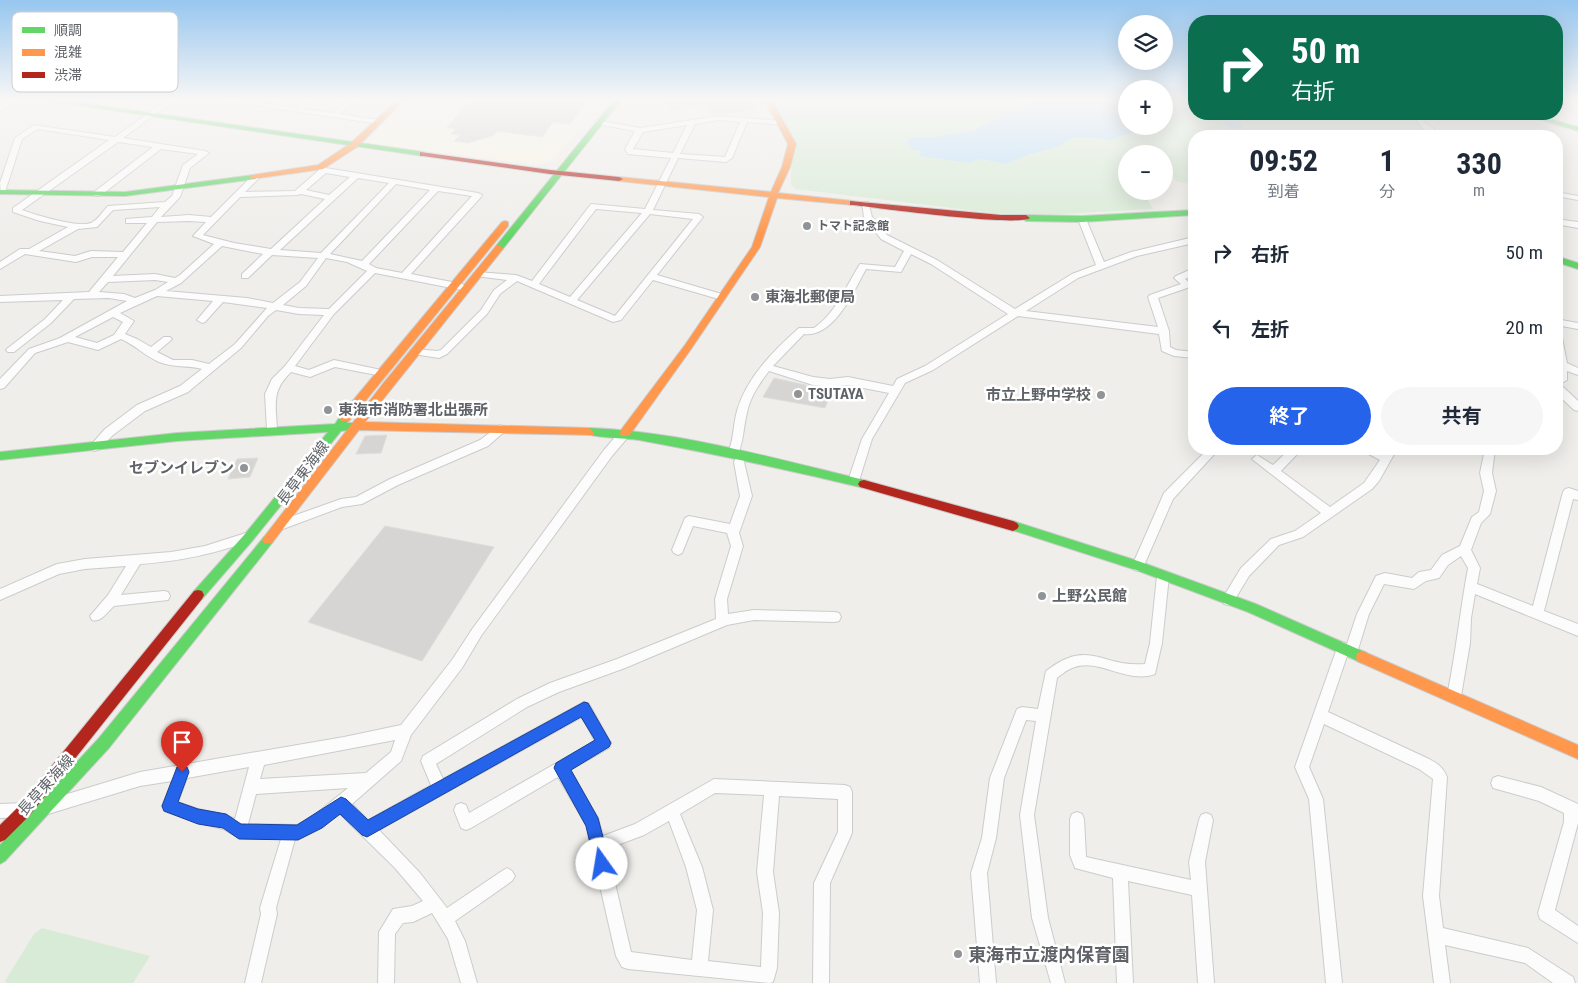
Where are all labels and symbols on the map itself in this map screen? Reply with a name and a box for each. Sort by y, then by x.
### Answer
legend [12,12,178,92]
text: 順調 [54,22,82,38]
text: 混雑 [54,44,82,60]
text: 渋滞 [54,67,82,83]
place label: トマト記念館 [817,219,889,233]
marker: トマト記念館 [801,220,813,232]
place label: 東海北郵便局 [765,288,855,306]
marker: 東海北郵便局 [749,291,761,303]
place label: TSUTAYA [808,385,864,403]
place label: 市立上野中学校 [986,386,1091,404]
marker: TSUTAYA [792,388,804,400]
marker: 市立上野中学校 [1095,389,1107,401]
place label: 東海市消防署北出張所 [338,401,488,419]
marker: 東海市消防署北出張所 [322,404,334,416]
street label: 長草東海線 [273,438,333,508]
place label: セブンイレブン [129,459,234,477]
marker: セブンイレブン [238,462,250,474]
place label: 上野公民館 [1052,587,1127,605]
marker: 上野公民館 [1036,590,1048,602]
pin [161,721,203,772]
street label: 長草東海線 [14,751,78,819]
position arrow [575,837,627,889]
place label: 東海市立渡内保育園 [968,944,1130,965]
marker: 東海市立渡内保育園 [952,948,964,960]

